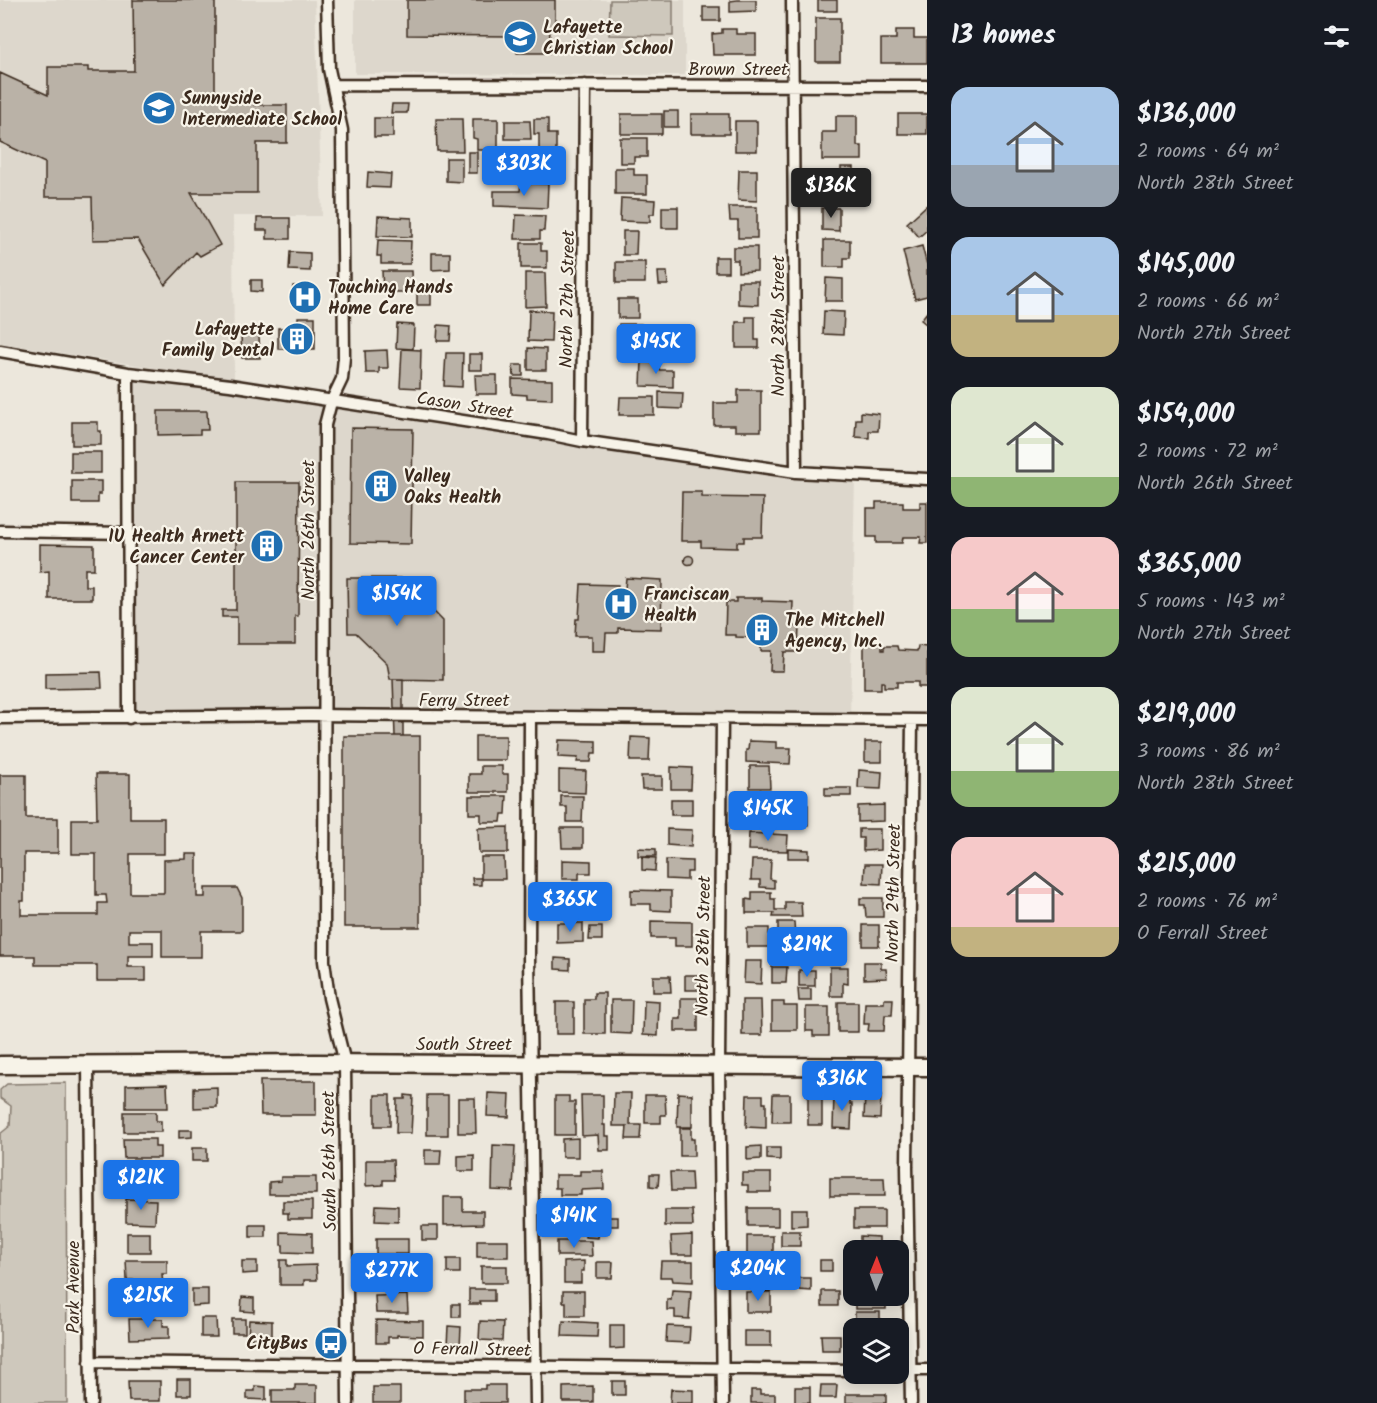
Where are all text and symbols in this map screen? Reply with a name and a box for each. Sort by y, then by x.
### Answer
place label: Lafayette Christian School [543,14,673,64]
text: 13 homes [951,15,1056,57]
school or university icon: Lafayette Christian School [502,19,538,55]
icon: filters [1320,20,1353,53]
street label: Brown Street [688,56,789,85]
place label: Sunnyside Intermediate School [182,85,342,135]
school or university icon: Sunnyside Intermediate School [141,90,177,126]
text: $136,000 [1137,94,1235,136]
icon: home [999,111,1071,183]
text: 2 rooms · 64 m² [1137,136,1279,168]
pin: $303K [482,146,566,197]
text: $303K [496,149,552,181]
pin: $136K [789,168,873,219]
text: North 28th Street [1137,168,1294,200]
text: $136K [805,171,857,203]
street label: North 27th Street [553,229,584,368]
text: $145,000 [1137,244,1234,286]
street label: North 28th Street [765,255,794,396]
icon: home [999,261,1071,333]
place label: Touching Hands Home Care [328,274,453,324]
hospital icon: Touching Hands Home Care [287,279,323,315]
text: 2 rooms · 66 m² [1137,286,1279,318]
place label: Lafayette Family Dental [162,316,274,366]
text: North 27th Street [1137,318,1291,350]
building icon: Lafayette Family Dental [279,321,315,357]
pin: $145K [614,324,698,375]
text: $145K [631,327,681,359]
street label: Cason Street [414,385,516,429]
text: $154,000 [1137,394,1234,436]
icon: home [999,411,1071,483]
text: 2 rooms · 72 m² [1137,436,1278,468]
street label: North 26th Street [295,459,324,600]
place label: Valley Oaks Health [404,463,501,513]
building icon: Valley Oaks Health [363,468,399,504]
text: North 26th Street [1137,468,1293,500]
place label: IU Health Arnett Cancer Center [108,523,245,573]
building icon: IU Health Arnett Cancer Center [249,528,285,564]
text: $365,000 [1137,544,1241,586]
icon: home [999,561,1071,633]
pin: $154K [355,576,439,627]
text: $154K [372,579,422,611]
place label: Franciscan Health [644,581,729,631]
hospital icon: Franciscan Health [603,586,639,622]
text: 5 rooms · 143 m² [1137,586,1285,618]
place label: The Mitchell Agency, Inc. [785,607,885,657]
building icon: The Mitchell Agency, Inc. [744,612,780,648]
text: North 27th Street [1137,618,1291,650]
street label: Ferry Street [419,687,510,716]
text: $219,000 [1137,694,1235,736]
icon: home [999,711,1071,783]
text: 3 rooms · 86 m² [1137,736,1280,768]
text: North 28th Street [1137,768,1294,800]
pin: $145K [726,791,810,842]
text: $145K [743,794,793,826]
street label: North 29th Street [879,822,910,963]
text: $215,000 [1137,844,1235,886]
icon: home [999,861,1071,933]
street label: North 28th Street [689,874,720,1017]
pin: $365K [528,882,612,933]
text: $365K [542,885,598,917]
text: 2 rooms · 76 m² [1137,886,1277,918]
text: O Ferrall Street [1137,918,1268,950]
pin: $219K [765,927,849,978]
text: $219K [781,930,833,962]
street label: South Street [416,1031,513,1060]
pin: $316K [800,1061,884,1112]
text: $316K [816,1064,868,1096]
street label: South 26th Street [315,1090,346,1231]
pin: $121K [99,1160,183,1211]
text: $121K [117,1163,165,1195]
pin: $141K [532,1198,616,1249]
text: $141K [551,1201,597,1233]
north arrow [843,1240,909,1306]
map controls [843,1240,909,1384]
street label: Park Avenue [60,1241,89,1333]
pin: $204K [716,1251,800,1302]
pin: $277K [350,1253,434,1304]
text: $204K [730,1254,786,1286]
text: $277K [365,1256,419,1288]
pin: $215K [106,1278,190,1329]
text: $215K [122,1281,174,1313]
button: layers [843,1318,909,1384]
bus stop icon: CityBus [313,1325,349,1361]
place label: CityBus [246,1330,309,1359]
street label: O Ferrall Street [413,1335,532,1366]

